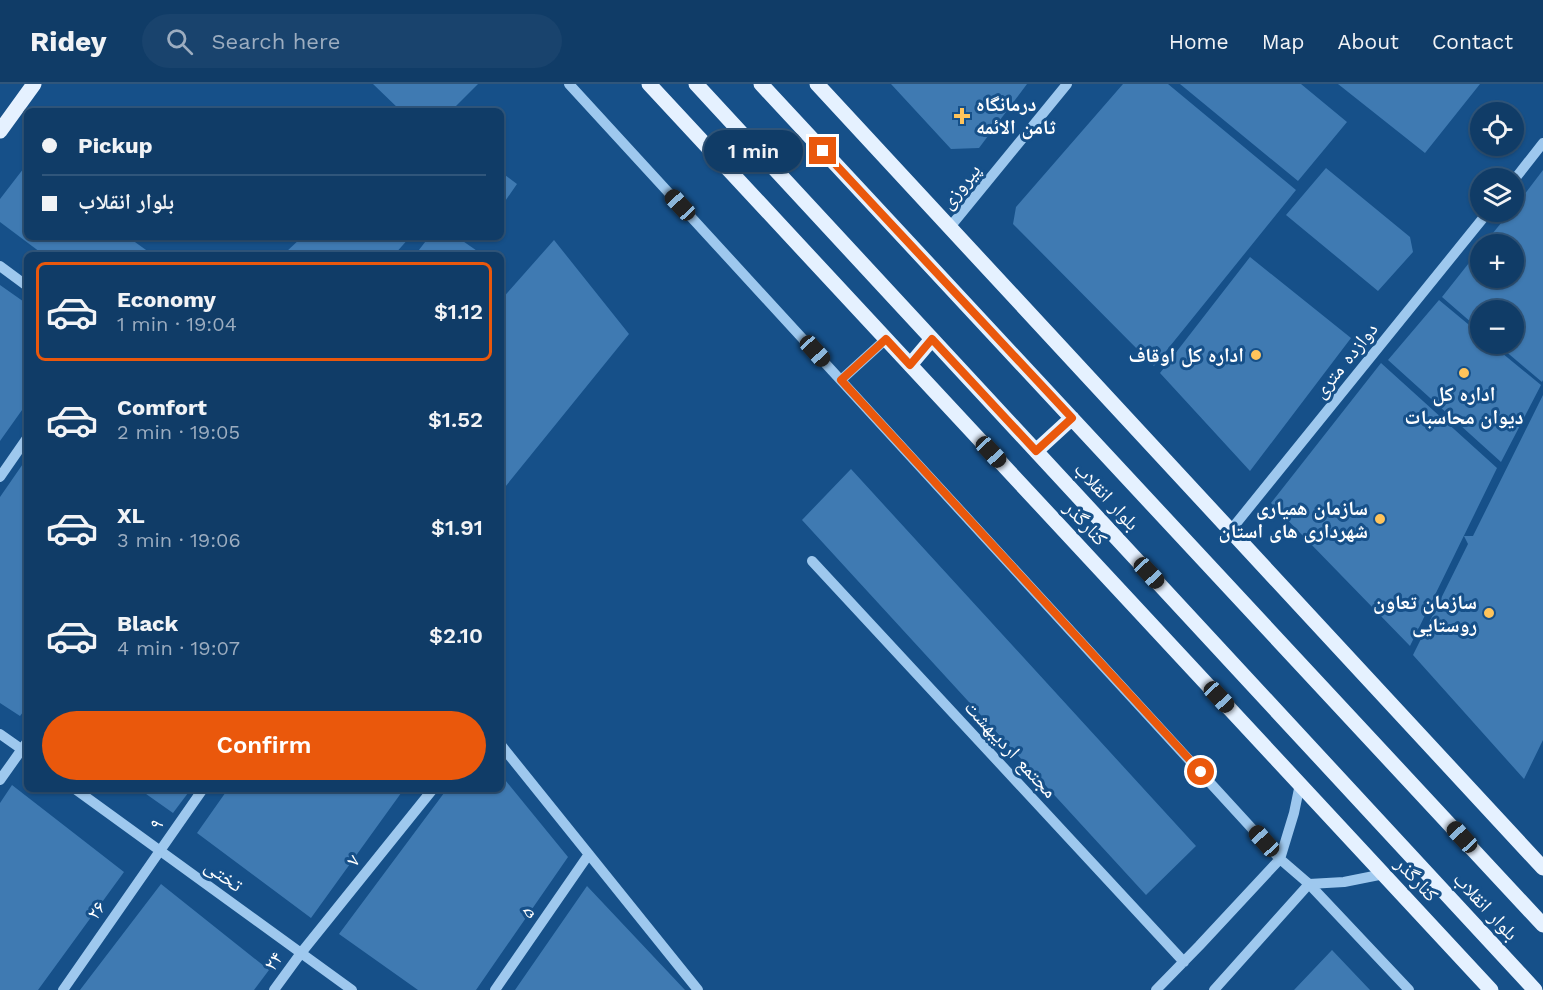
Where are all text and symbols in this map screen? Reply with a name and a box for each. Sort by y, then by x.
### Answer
search box [142,14,562,68]
text: Ridey [30,25,106,58]
icon: search [163,25,196,58]
text: Search here [211,29,340,54]
text: Home [1169,29,1229,54]
text: Map [1262,29,1305,54]
text: About [1338,29,1399,54]
text: Contact [1432,29,1513,54]
place label: درمانگاه ثامن الائمه [976,92,1056,140]
map controls [1470,102,1524,354]
button: locate [1470,102,1524,156]
marker: درمانگاه ثامن الائمه [953,107,971,125]
callout: 1 min [703,130,802,172]
text: Pickup [78,133,153,158]
route end [809,137,836,164]
text: 1 min [728,139,779,163]
street label: پیروزی [934,158,986,214]
button: layers [1470,168,1524,222]
car [661,186,699,224]
text: بلوار انقلاب [78,189,174,214]
button: + [1470,234,1524,288]
icon: car [45,285,99,339]
text: Economy [117,287,216,312]
text: $1.12 [434,299,483,324]
button: − [1470,300,1524,354]
text: 1 min · 19:04 [117,312,237,336]
street label: دوازده متری [1307,317,1383,403]
car [796,332,834,370]
place label: اداره کل اوقاف [1128,343,1244,368]
marker: اداره کل اوقاف [1249,348,1263,362]
marker: اداره کل دیوان محاسبات [1457,366,1471,380]
place label: اداره کل دیوان محاسبات [1405,382,1523,429]
icon: car [45,393,99,447]
text: Comfort [117,395,207,420]
text: $1.52 [428,407,483,432]
text: 2 min · 19:05 [117,420,240,444]
car [972,433,1010,471]
street label: بلوار انقلاب [1069,457,1145,535]
street label: کنارگذر [1059,495,1113,550]
place label: سازمان همیاری شهرداری های استان [1219,496,1368,543]
icon: car [45,501,99,555]
text: XL [117,503,145,528]
marker: سازمان همیاری شهرداری های استان [1373,512,1387,526]
text: $1.91 [431,515,483,540]
text: 3 min · 19:06 [117,528,241,552]
car [1130,554,1168,592]
place label: سازمان تعاون روستایی [1373,590,1477,638]
marker: سازمان تعاون روستایی [1482,606,1496,620]
icon: car [45,609,99,663]
text: Black [117,611,178,636]
text: $2.10 [429,623,483,648]
text: 4 min · 19:07 [117,636,240,660]
car [1200,678,1238,716]
street label: مجتمع اردیبهشت [959,695,1062,804]
button: Confirm [42,711,486,780]
route start [1187,758,1214,785]
street label: ۹ [144,813,168,835]
car [1443,818,1481,856]
car [1245,822,1283,860]
street label: ۷ [341,849,365,871]
street label: کنارگذر [1390,851,1444,906]
street label: تختی [200,853,248,897]
street label: بلوار انقلاب [1448,867,1524,945]
street label: ۲۶ [81,896,111,924]
street label: ۵ [515,901,539,923]
street label: ۲۴ [258,947,288,975]

